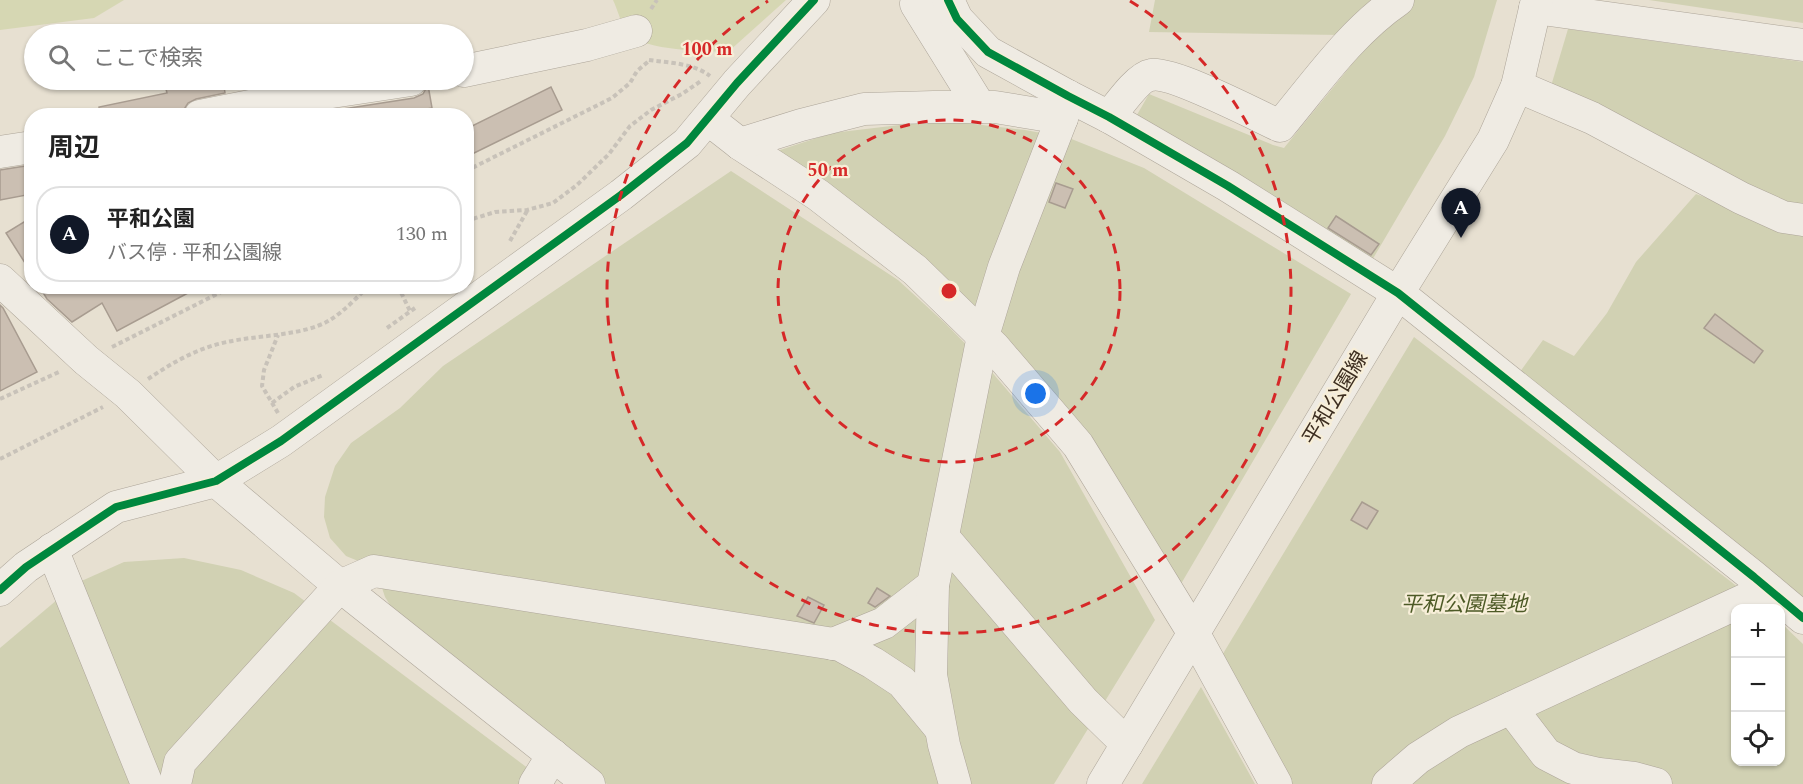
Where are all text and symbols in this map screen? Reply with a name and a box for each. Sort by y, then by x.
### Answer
search box [24,24,474,90]
text: 100 m [681,36,733,63]
icon: search [45,41,78,74]
text: ここで検索 [93,42,203,75]
text: 周辺 [48,128,100,168]
text: 50 m [808,157,848,184]
pin: A [1442,188,1480,238]
text: 平和公園 [107,203,195,236]
text: A [62,219,77,249]
text: 130 m [396,219,448,249]
text: バス停 · 平和公園線 [107,238,282,268]
centre of rings [939,281,959,301]
street label: 平和公園線 [1295,345,1377,452]
your location [1021,379,1050,408]
park label: 平和公園墓地 [1401,589,1529,621]
map controls [1731,604,1785,766]
button: + [1731,604,1785,658]
button: − [1731,658,1785,712]
button: locate [1731,712,1785,766]

